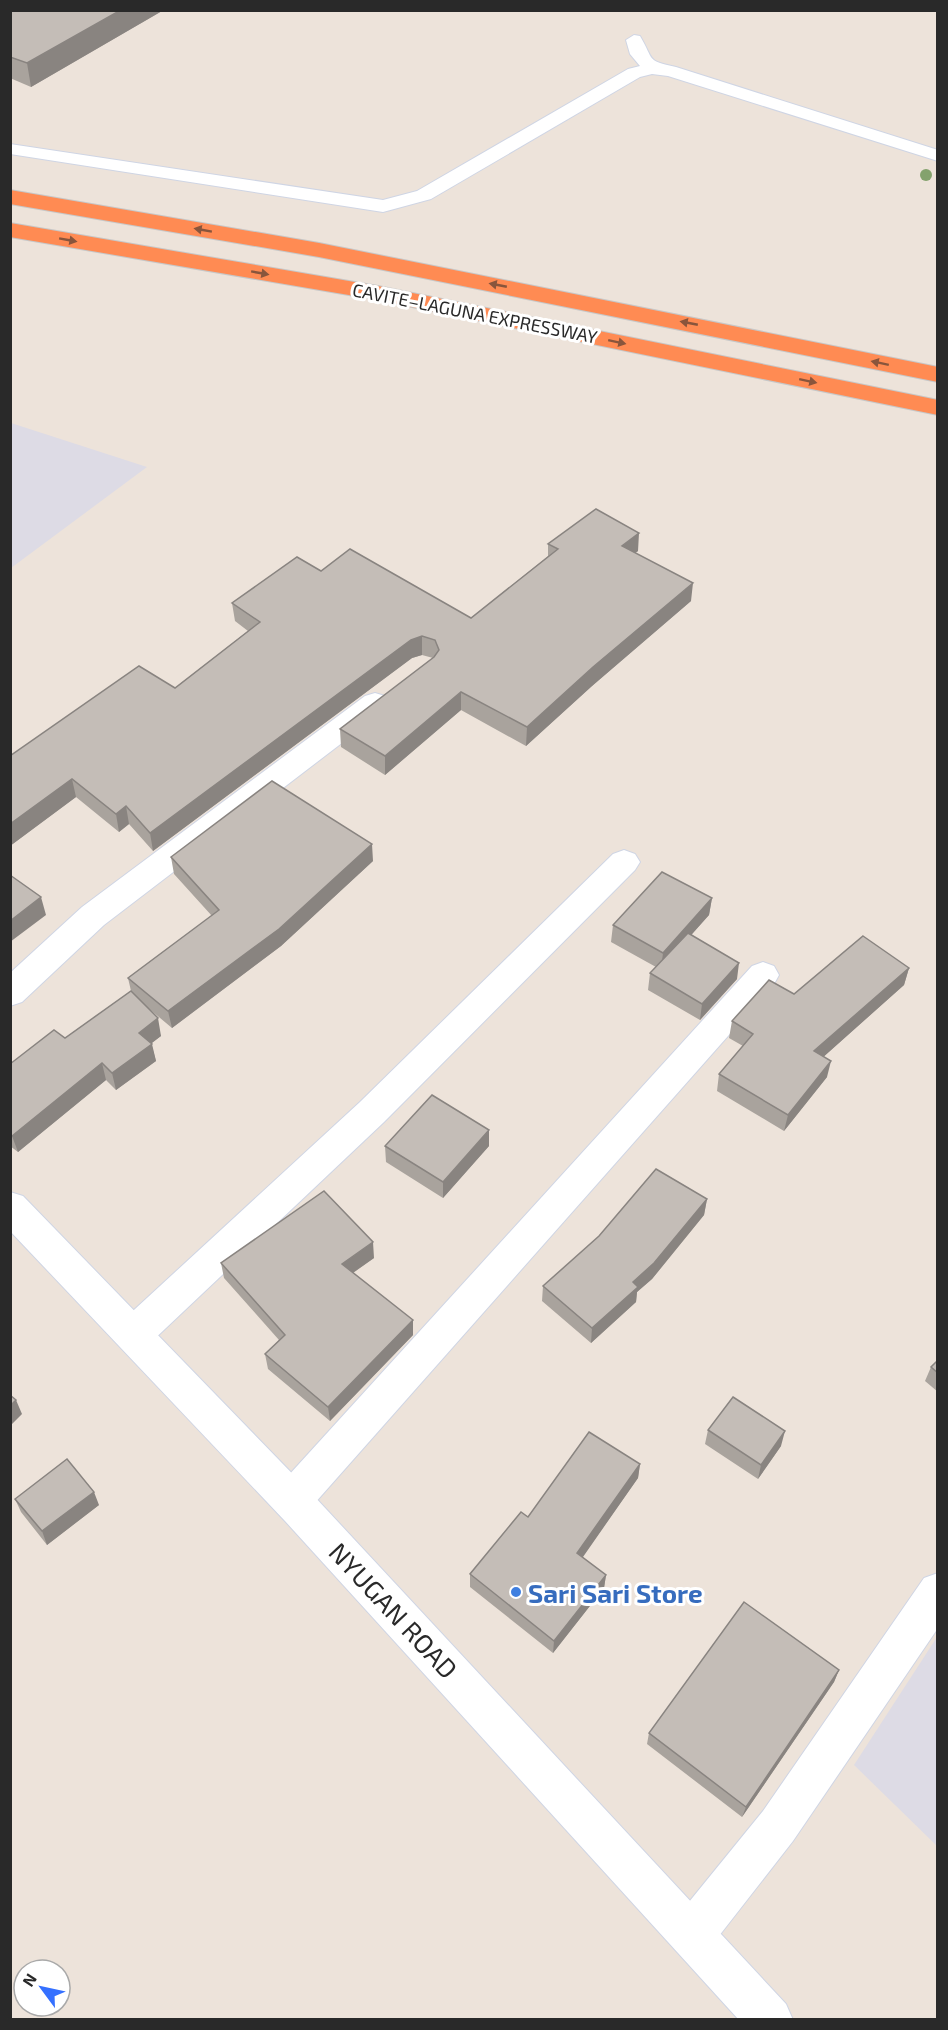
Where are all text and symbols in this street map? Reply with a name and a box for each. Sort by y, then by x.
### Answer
one-way arrow [193,225,212,234]
one-way arrow [59,236,78,245]
one-way arrow [251,269,270,278]
street label: CAVITE–LAGUNA EXPRESSWAY [351,278,600,348]
one-way arrow [488,280,507,289]
one-way arrow [680,318,699,327]
one-way arrow [607,338,626,347]
one-way arrow [871,357,890,367]
one-way arrow [798,377,817,386]
street label: NYUGAN ROAD [323,1536,465,1684]
place label: Sari Sari Store [528,1577,703,1608]
marker: Sari Sari Store [509,1585,523,1599]
north arrow [12,1958,72,2018]
text: N [18,1970,40,1990]

